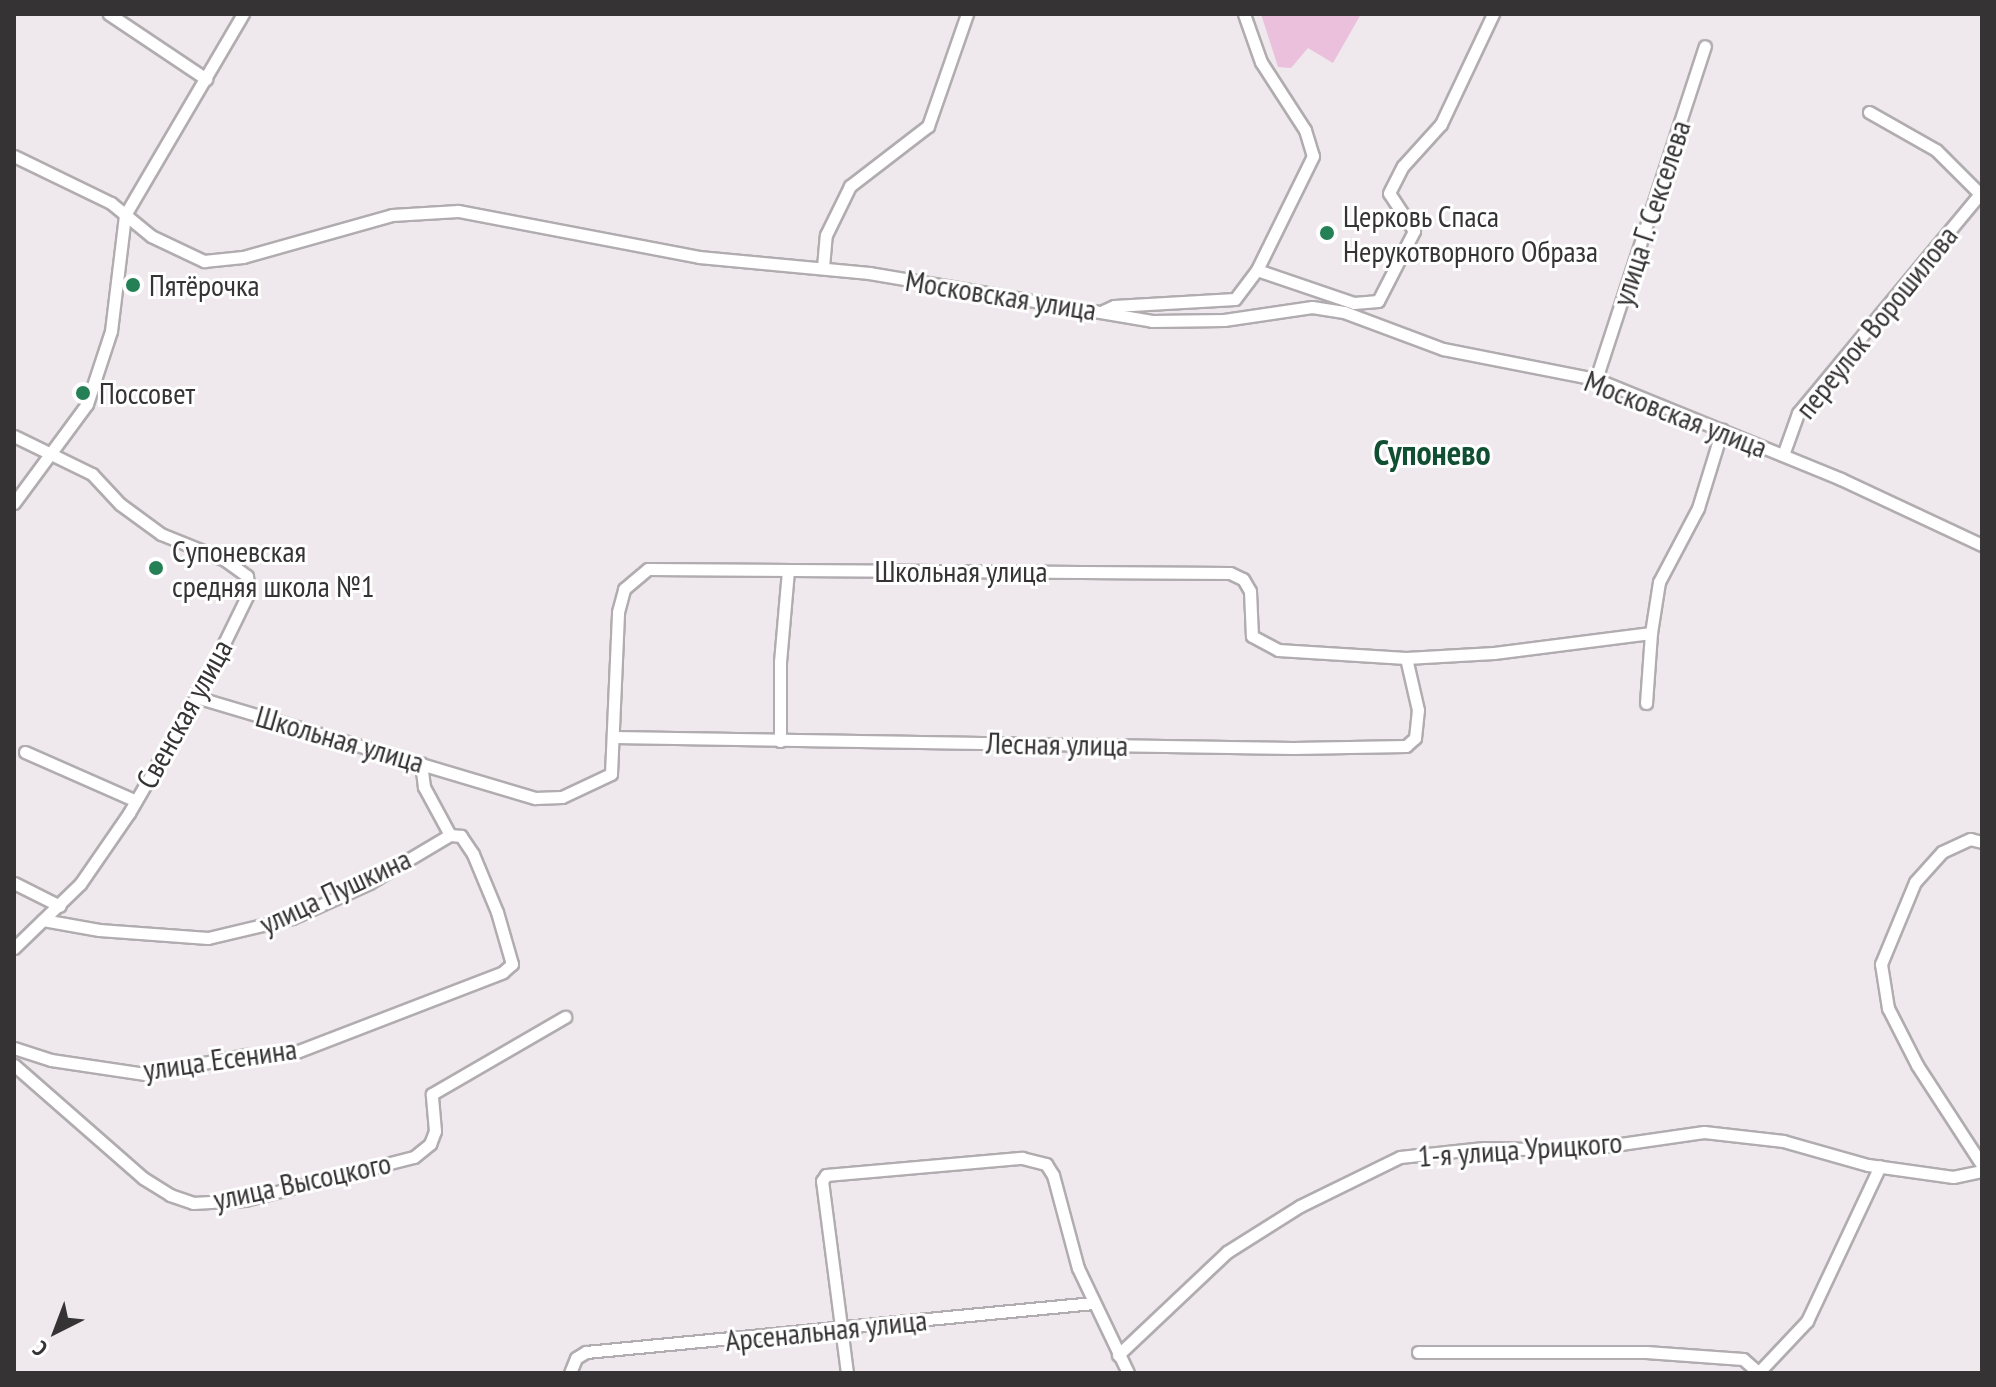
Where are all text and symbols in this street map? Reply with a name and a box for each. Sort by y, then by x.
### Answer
street label: улица Г. Секселева [1604,115,1698,311]
place label: Церковь Спаса Нерукотворного Образа [1343,198,1598,268]
street label: переулок Ворошилова [1787,218,1965,426]
marker: Церковь Спаса Нерукотворного Образа [1318,224,1336,242]
street label: Московская улица [903,262,1099,328]
place label: Пятёрочка [149,267,260,303]
marker: Пятёрочка [124,276,142,294]
street label: Московская улица [1579,363,1773,465]
place label: Поссовет [99,375,195,411]
marker: Поссовет [74,384,92,402]
district label: Супонево [1373,433,1491,473]
place label: Супоневская средняя школа №1 [172,533,374,604]
street label: Школьная улица [874,553,1048,589]
marker: Супоневская средняя школа №1 [147,559,165,577]
street label: Свенская улица [128,633,240,795]
street label: Школьная улица [252,698,428,780]
street label: Лесная улица [985,725,1129,763]
street label: улица Пушкина [254,840,416,942]
street label: улица Есенина [141,1030,299,1088]
street label: 1-я улица Урицкого [1416,1124,1624,1174]
street label: улица Высоцкого [210,1145,394,1217]
north arrow [16,1291,96,1371]
street label: Арсенальная улица [723,1301,929,1359]
text: С [27,1335,53,1363]

